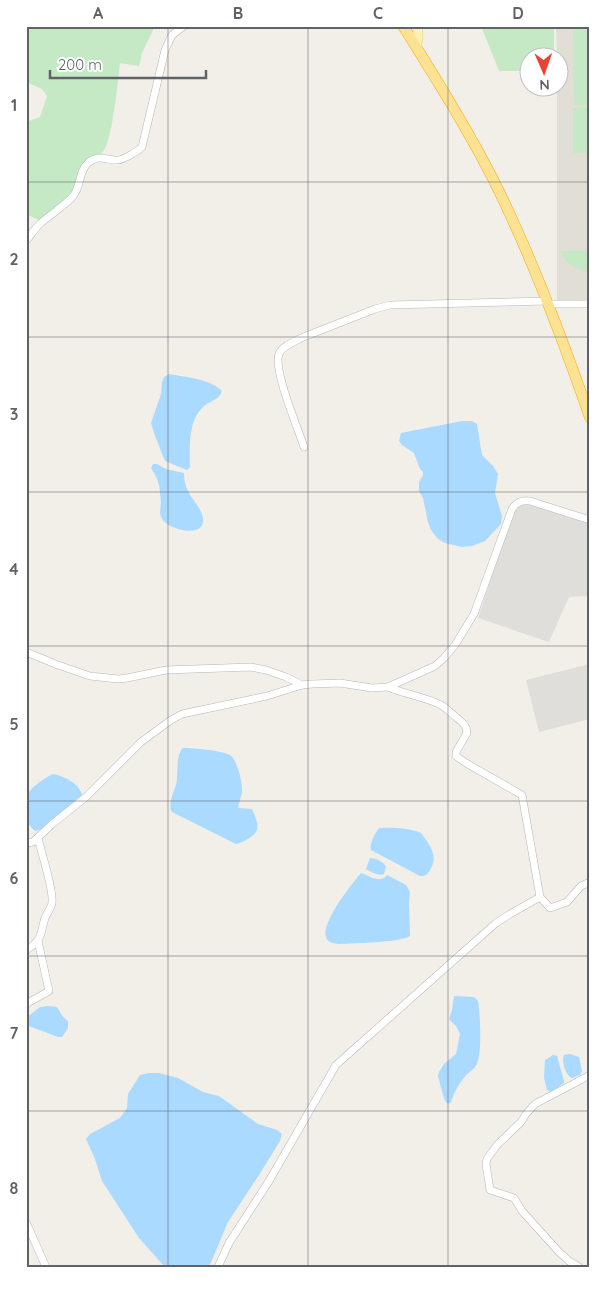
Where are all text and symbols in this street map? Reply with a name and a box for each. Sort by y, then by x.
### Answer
text: A [93,3,104,23]
text: B [233,3,243,23]
text: C [373,3,383,23]
text: D [512,3,524,23]
scale bar [50,48,206,80]
north arrow [518,48,568,98]
text: 200 m [58,55,102,74]
text: N [539,76,550,94]
text: 1 [11,95,17,115]
text: 2 [9,249,19,269]
text: 3 [10,404,18,424]
text: 4 [9,559,19,579]
text: 5 [9,714,19,734]
text: 6 [10,868,19,888]
text: 7 [10,1023,19,1043]
text: 8 [10,1178,19,1198]

